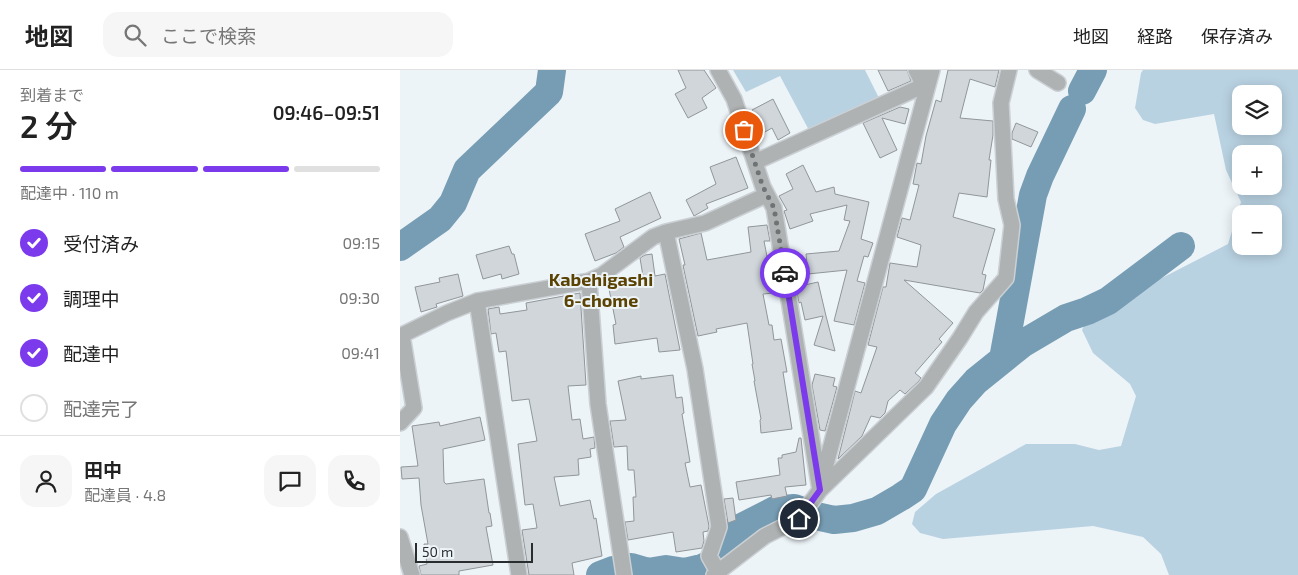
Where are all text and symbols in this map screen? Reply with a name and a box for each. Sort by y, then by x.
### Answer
search box [103,12,453,57]
text: 地図 [25,21,73,50]
icon: search [121,21,149,49]
text: ここで検索 [161,24,256,47]
text: 地図 [1073,25,1109,47]
text: 経路 [1137,25,1173,47]
text: 保存済み [1201,25,1273,47]
text: 到着まで [20,85,84,104]
map controls [1232,85,1282,255]
button: layers [1232,85,1282,135]
text: 09:46–09:51 [273,101,380,124]
text: 2 分 [20,106,77,144]
pin [723,109,765,151]
icon: bag [730,116,758,144]
button: + [1232,145,1282,195]
text: 配達中 · 110 m [20,183,119,202]
button: − [1232,205,1282,255]
icon: check [20,229,48,257]
text: 受付済み [63,232,139,255]
text: 09:15 [342,233,380,252]
courier [760,248,810,298]
icon: car [771,259,799,287]
district label: Kabehigashi 6-chome [549,268,653,311]
icon: check [20,284,48,312]
text: 調理中 [63,287,120,310]
text: 09:30 [339,288,380,307]
icon: check [20,339,48,367]
text: 配達中 [63,342,120,365]
text: 09:41 [341,343,380,362]
text: 配達完了 [63,397,139,420]
button: person [20,455,72,507]
button: chat [264,455,316,507]
button: phone [328,455,380,507]
text: 田中 [84,458,122,481]
text: 配達員 · 4.8 [84,485,166,504]
pin [778,498,820,540]
icon: home [785,505,813,533]
scale bar [415,540,532,563]
text: 50 m [422,543,453,560]

